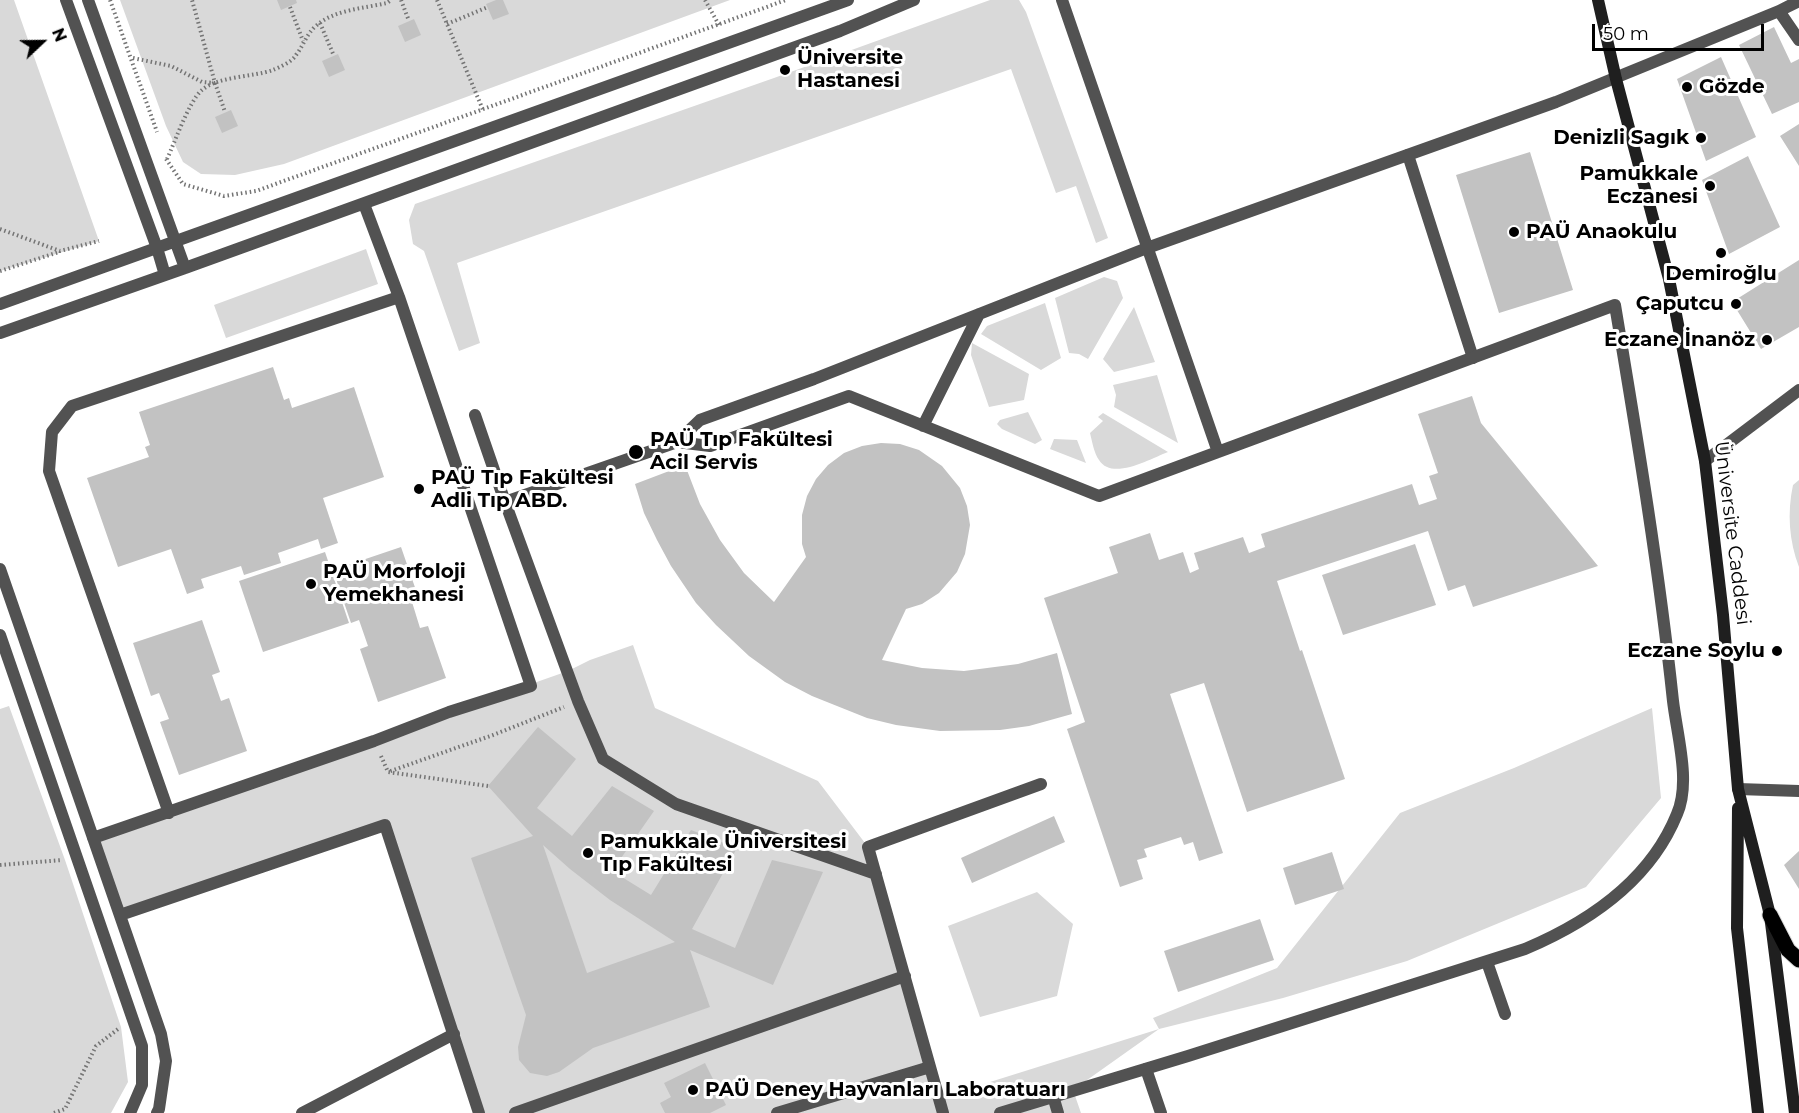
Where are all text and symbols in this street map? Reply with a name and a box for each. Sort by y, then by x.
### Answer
north arrow [12,12,72,72]
scale bar [1595,12,1768,50]
text: 50 m [1603,23,1649,45]
text: N [48,26,70,45]
place label: Üniversite Hastanesi [797,46,903,93]
marker: Üniversite Hastanesi [778,63,792,77]
place label: Gözde [1699,75,1765,99]
marker: Gözde [1680,80,1694,94]
place label: Denizli Sagık [1553,126,1689,150]
marker: Denizli Sagık [1694,131,1708,145]
place label: Pamukkale Eczanesi [1580,162,1698,209]
marker: Pamukkale Eczanesi [1703,179,1717,193]
place label: PAÜ Anaokulu [1526,220,1677,244]
marker: PAÜ Anaokulu [1507,225,1521,239]
marker: Demiroğlu [1714,246,1728,260]
place label: Demiroğlu [1665,262,1777,286]
place label: Çaputcu [1636,292,1724,316]
marker: Çaputcu [1729,297,1743,311]
place label: Eczane İnanöz [1604,328,1755,352]
marker: Eczane İnanöz [1760,333,1774,347]
place label: PAÜ Tıp Fakültesi Acil Servis [650,428,833,475]
street label: Üniversite Caddesi [1709,439,1755,627]
marker: PAÜ Tıp Fakültesi Acil Servis [627,443,645,461]
place label: PAÜ Tıp Fakültesi Adli Tıp ABD. [431,466,614,513]
marker: PAÜ Tıp Fakültesi Adli Tıp ABD. [412,482,426,496]
place label: PAÜ Morfoloji Yemekhanesi [323,560,466,607]
marker: PAÜ Morfoloji Yemekhanesi [304,577,318,591]
place label: Eczane Soylu [1627,639,1765,663]
marker: Eczane Soylu [1770,644,1784,658]
place label: Pamukkale Üniversitesi Tıp Fakültesi [600,830,847,877]
marker: Pamukkale Üniversitesi Tıp Fakültesi [581,846,595,860]
place label: PAÜ Deney Hayvanları Laboratuarı [705,1078,1066,1102]
marker: PAÜ Deney Hayvanları Laboratuarı [686,1083,700,1097]

